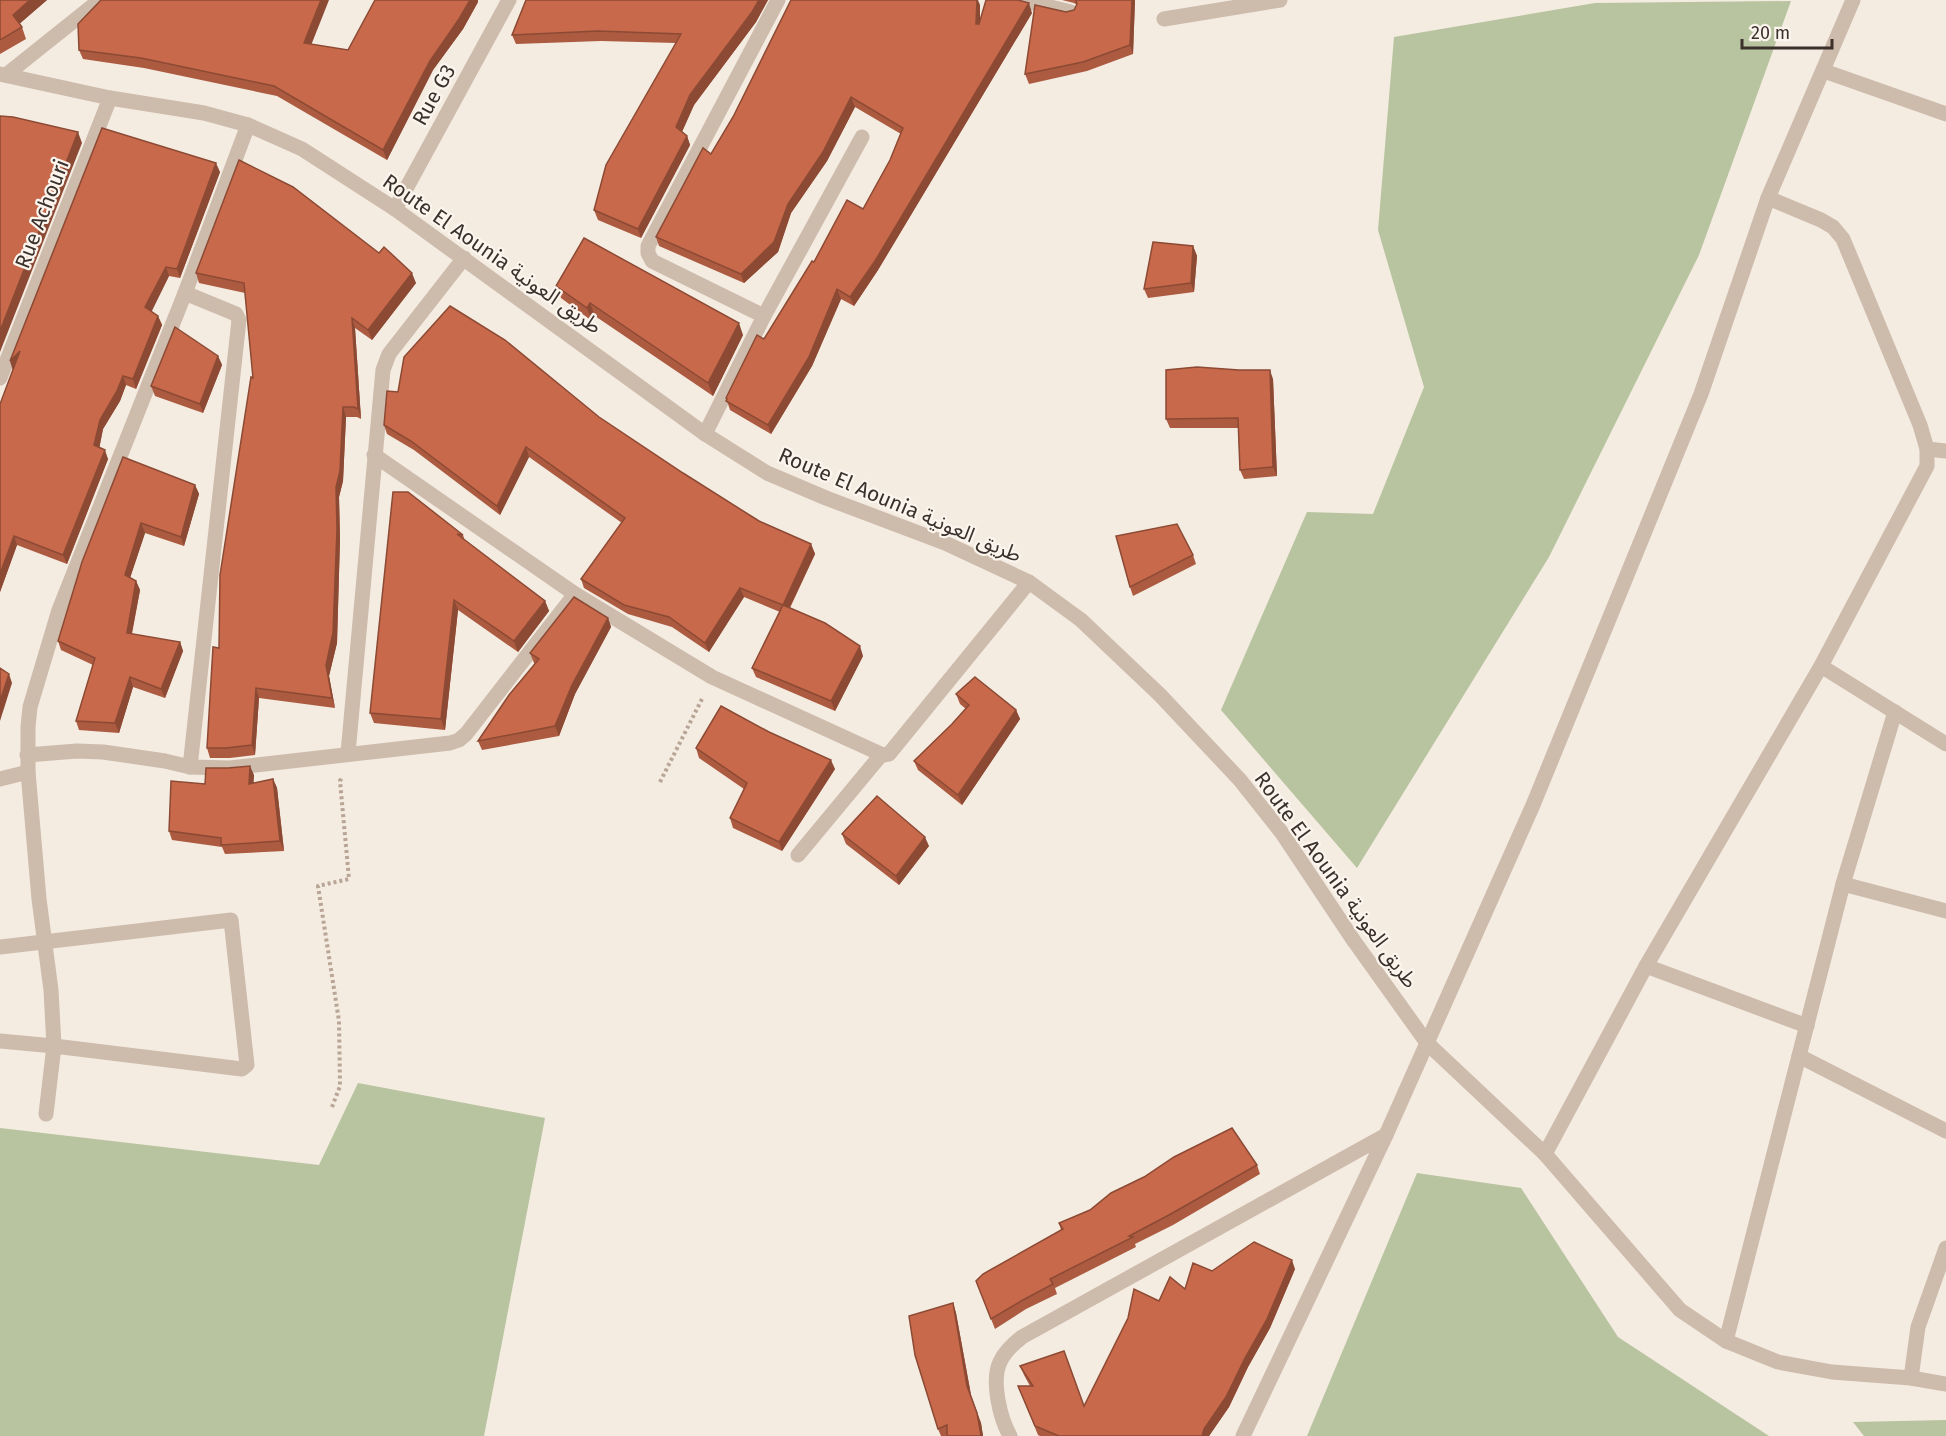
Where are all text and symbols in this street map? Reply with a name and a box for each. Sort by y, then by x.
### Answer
scale bar [1742,12,1832,50]
text: 20 m [1751,22,1790,44]
street label: Rue G3 [407,60,461,130]
street label: Rue Achouri [9,156,75,272]
street label: Route El Aounia طريق العونية [377,168,607,340]
street label: Route El Aounia طريق العونية [775,442,1025,568]
street label: Route El Aounia طريق العونية [1249,767,1423,993]

